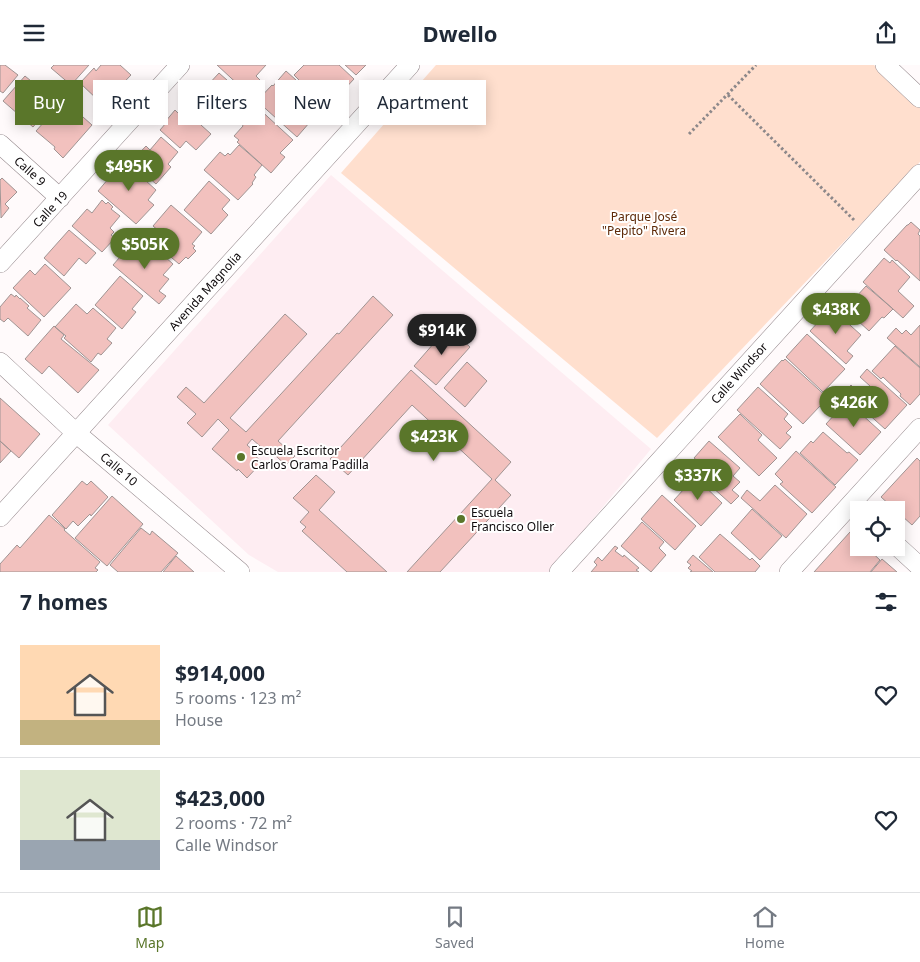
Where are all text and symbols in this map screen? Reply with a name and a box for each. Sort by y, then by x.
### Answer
text: Dwello [423,18,497,48]
icon: menu [20,19,48,47]
icon: share [872,19,900,47]
chip: Buy [15,80,83,125]
chip: Rent [93,80,168,125]
chip: Filters [178,80,265,125]
chip: New [275,80,349,125]
chip: Apartment [359,80,486,125]
pin: $495K [94,149,164,192]
street label: Calle 9 [10,152,50,190]
text: $495K [105,155,153,177]
street label: Calle 19 [29,187,71,231]
park label: Parque José "Pepito" Rivera [602,208,686,239]
pin: $505K [110,227,180,270]
text: $505K [121,233,169,255]
street label: Avenida Magnolia [165,248,245,334]
pin: $438K [801,293,871,335]
text: $438K [812,298,860,320]
pin: $914K [407,313,477,356]
text: $914K [418,319,466,341]
street label: Calle Windsor [707,339,771,407]
pin: $426K [819,385,889,428]
text: $426K [830,391,878,413]
pin: $423K [399,419,469,462]
text: $423K [410,425,458,447]
place label: Escuela Escritor Carlos Orama Padilla [251,442,369,473]
street label: Calle 10 [97,448,141,490]
marker: Escuela Escritor Carlos Orama Padilla [235,451,247,463]
pin: $337K [663,459,733,501]
text: $337K [674,464,722,486]
map controls [850,501,905,556]
button: locate [850,501,905,556]
place label: Escuela Francisco Oller [471,504,554,535]
marker: Escuela Francisco Oller [455,513,467,525]
text: 7 homes [20,588,108,616]
icon: filters [872,588,900,616]
text: $914,000 [175,659,265,687]
icon: home [60,665,120,725]
icon: heart [872,681,900,709]
text: 5 rooms · 123 m² [175,687,301,709]
text: House [175,709,223,731]
text: $423,000 [175,784,265,812]
icon: home [60,790,120,850]
icon: heart [872,806,900,834]
text: 2 rooms · 72 m² [175,812,292,834]
text: Calle Windsor [175,834,278,856]
tab: Map [135,903,164,952]
tab: Saved [435,903,474,952]
tab: Home [745,903,785,952]

